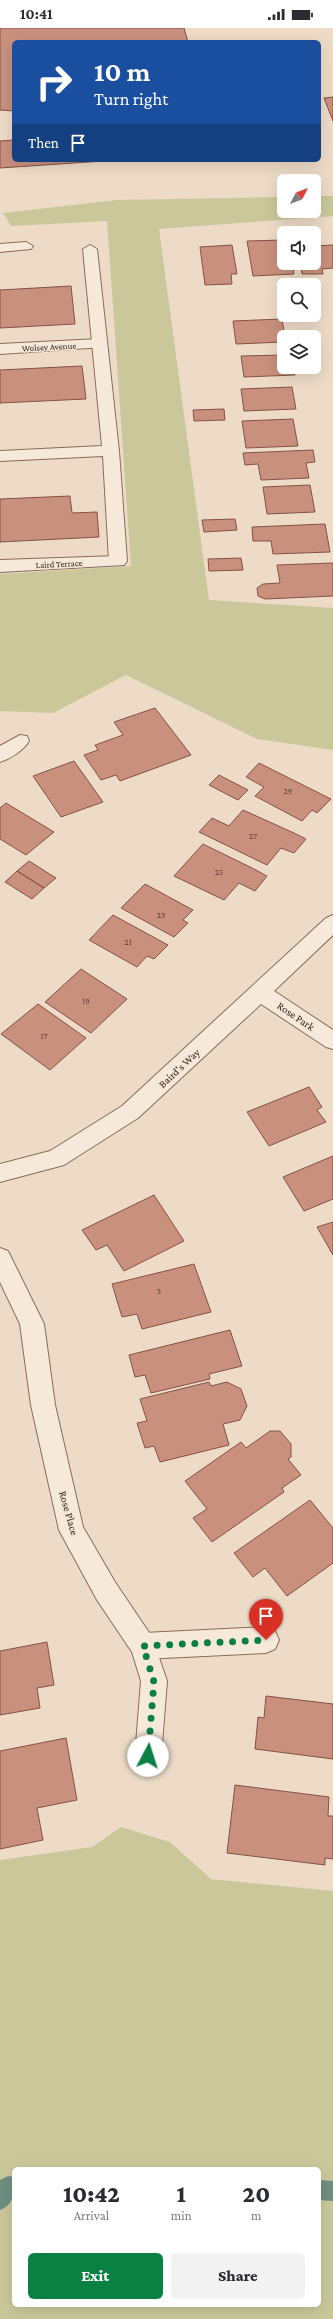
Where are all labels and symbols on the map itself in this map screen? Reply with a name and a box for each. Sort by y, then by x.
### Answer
north arrow [277,174,321,218]
street label: Wolsey Avenue [22,341,77,353]
street label: Laird Terrace [35,558,83,570]
house number: 29 [284,786,293,796]
house number: 27 [249,831,257,841]
house number: 25 [215,867,223,877]
house number: 23 [157,910,165,920]
house number: 21 [124,937,132,947]
house number: 19 [82,996,90,1006]
street label: Rose Park [275,999,317,1033]
house number: 17 [40,1031,48,1041]
street label: Baird's Way [156,1045,203,1091]
house number: 3 [157,1286,161,1296]
street label: Rose Place [57,1489,81,1537]
pin [249,1599,283,1640]
position arrow [127,1735,169,1777]

